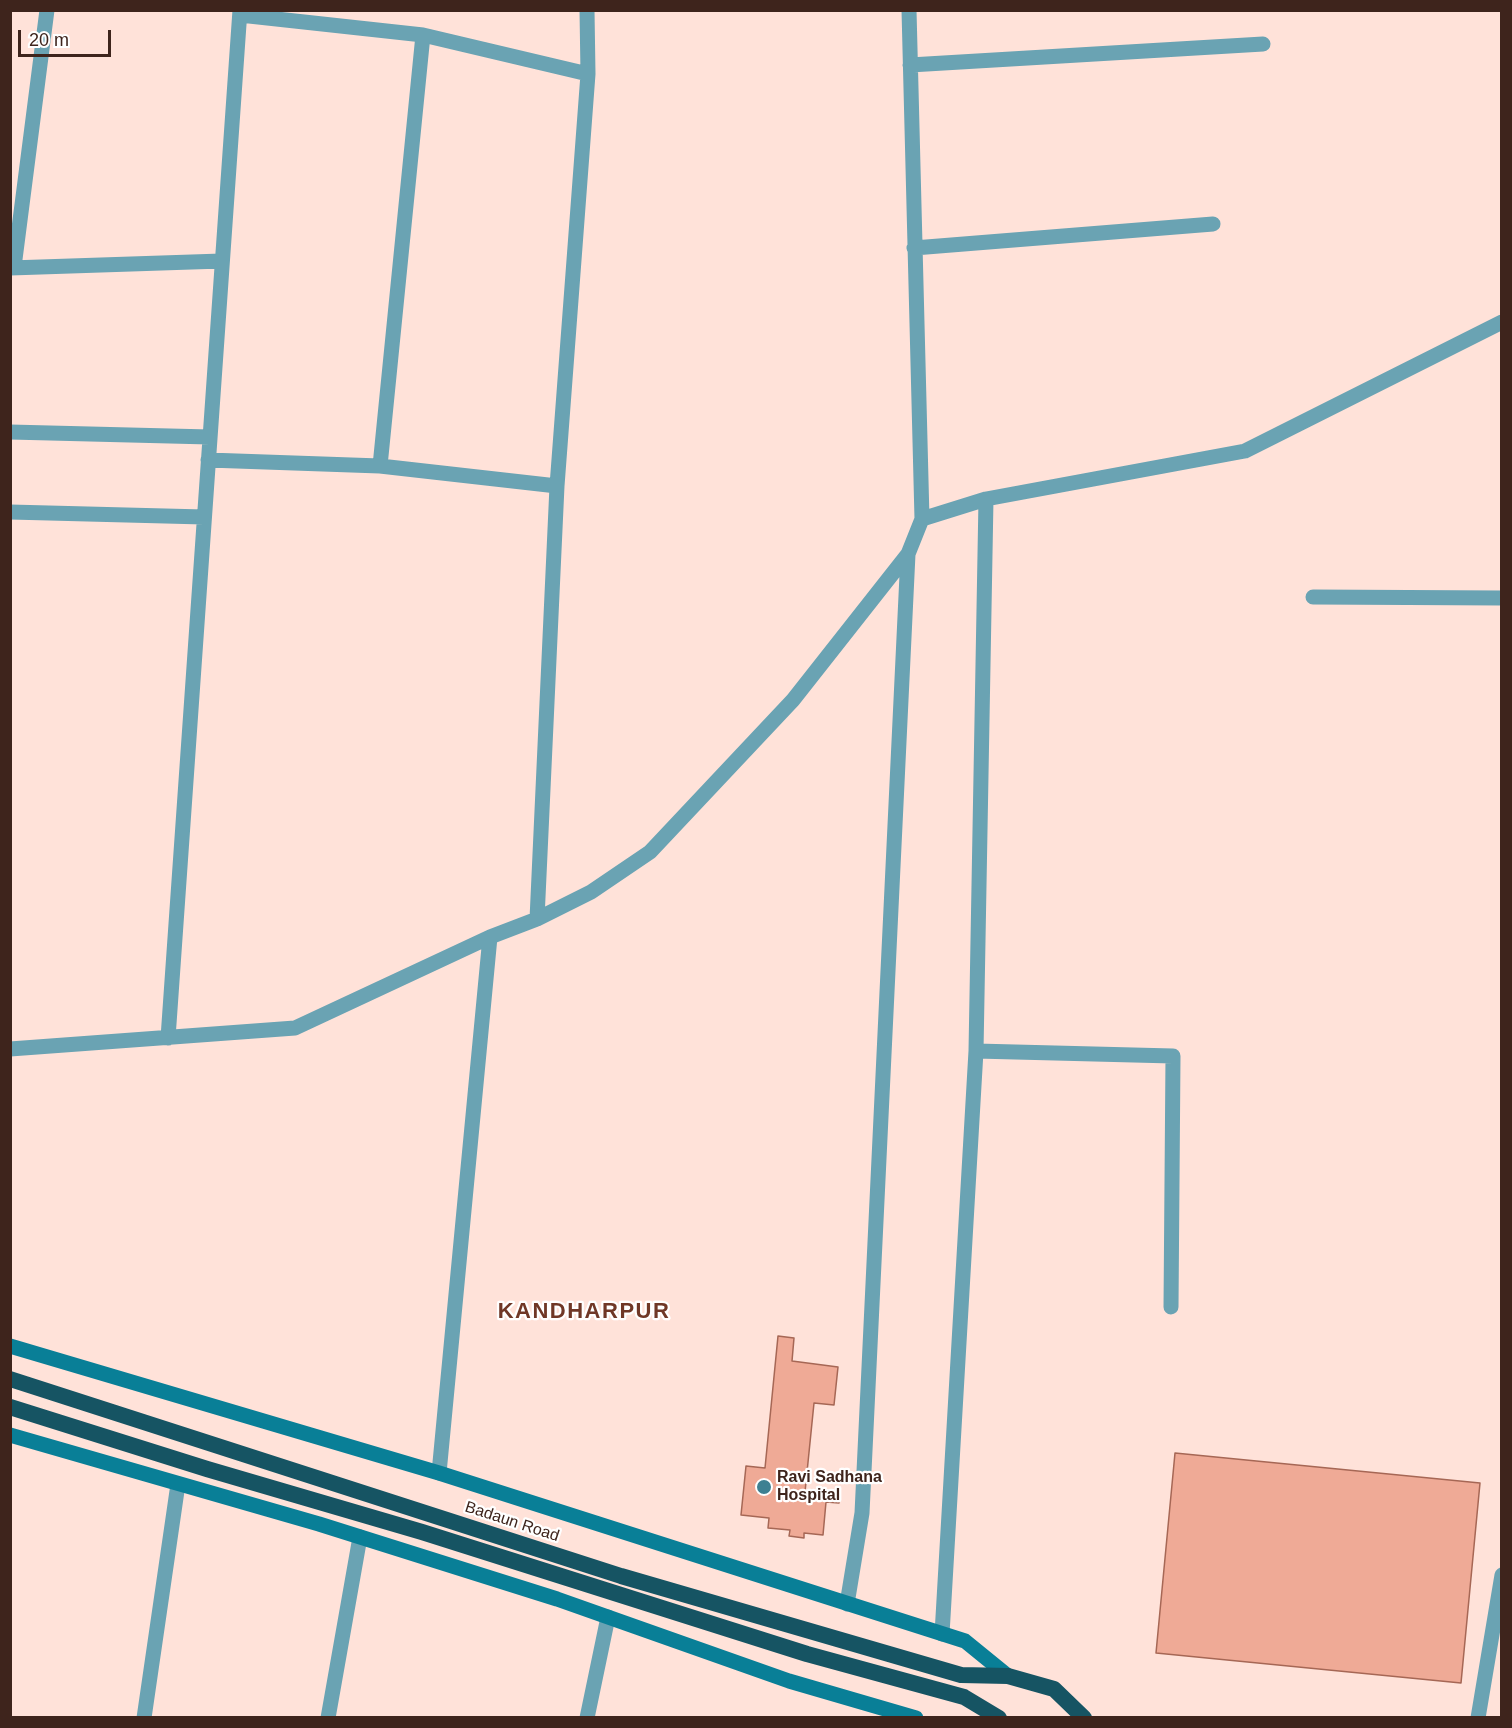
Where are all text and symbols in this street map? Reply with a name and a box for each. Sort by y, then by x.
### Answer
scale bar [21,18,114,56]
text: 20 m [29,30,69,50]
district label: KANDHARPUR [498,1299,670,1325]
place label: Ravi Sadhana Hospital [777,1468,882,1506]
marker: Ravi Sadhana Hospital [755,1478,773,1496]
street label: Badaun Road [462,1498,562,1546]

